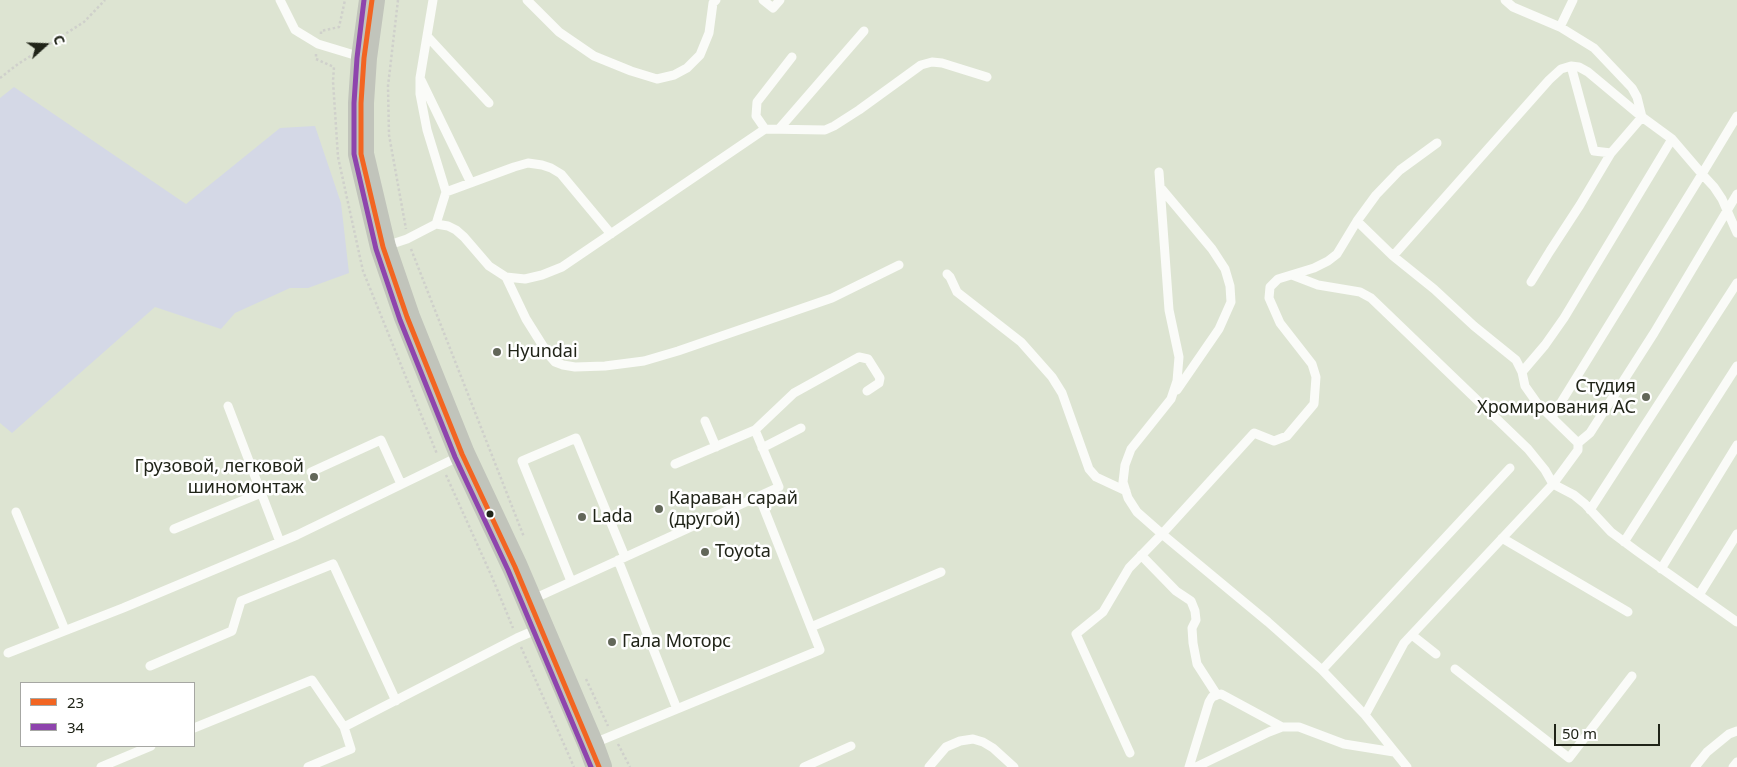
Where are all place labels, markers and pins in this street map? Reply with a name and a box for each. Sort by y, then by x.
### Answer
place label: Hyundai [507,341,578,363]
marker: Hyundai [491,346,503,358]
place label: Студия Хромирования АС [1477,376,1636,418]
marker: Студия Хромирования АС [1640,391,1652,403]
place label: Грузовой, легковой шиномонтаж [135,456,304,498]
marker: Грузовой, легковой шиномонтаж [308,471,320,483]
place label: Караван сарай (другой) [669,488,798,530]
marker: Караван сарай (другой) [653,503,665,515]
place label: Lada [592,506,633,528]
unlabelled marker [485,509,495,519]
marker: Lada [576,511,588,523]
place label: Toyota [715,541,771,563]
marker: Toyota [699,546,711,558]
place label: Гала Моторс [622,631,731,653]
marker: Гала Моторс [606,636,618,648]

